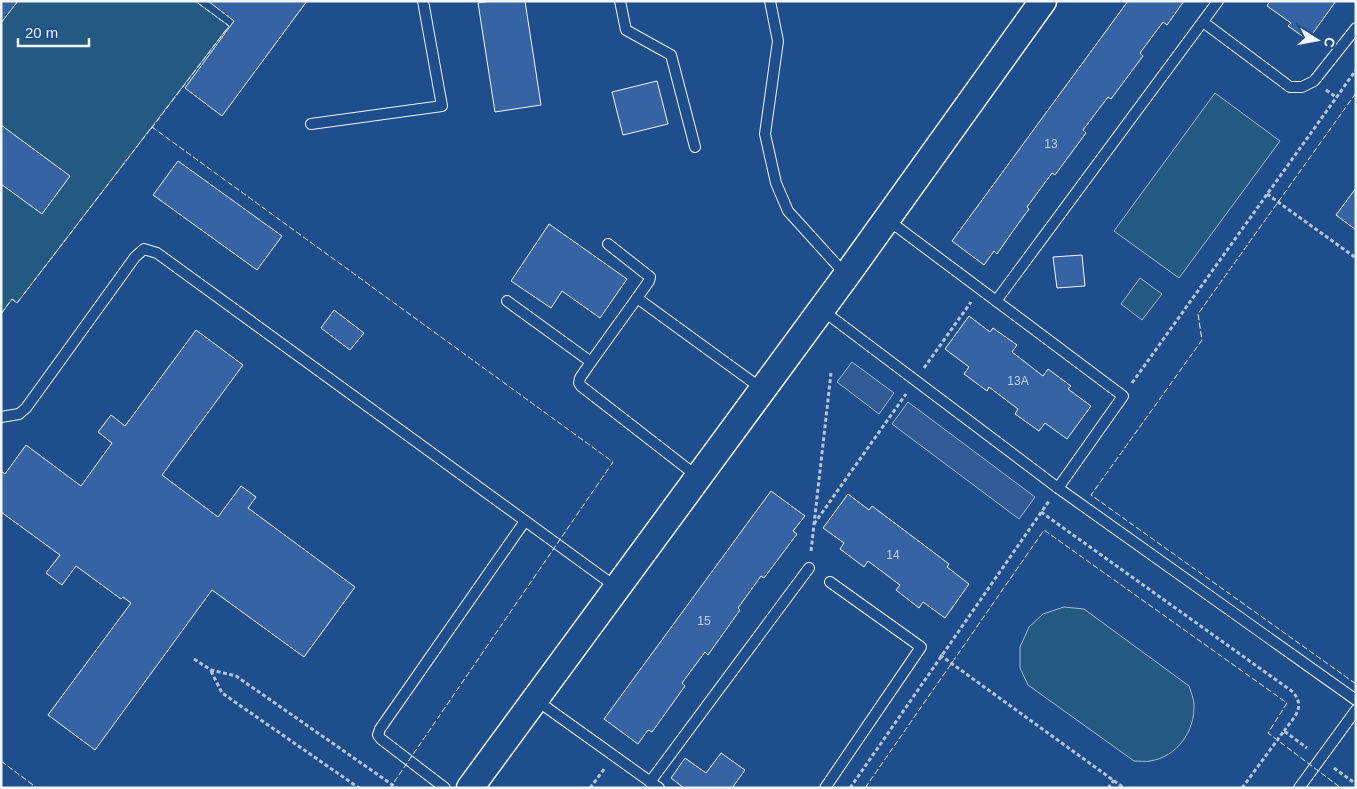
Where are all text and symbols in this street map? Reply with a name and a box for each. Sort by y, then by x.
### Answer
scale bar [18,15,89,47]
north arrow [1292,15,1342,65]
text: 20 m [25,24,58,41]
text: С [1321,36,1339,49]
house number: 13 [1044,137,1058,151]
house number: 13А [1007,374,1029,388]
house number: 14 [886,548,900,562]
house number: 15 [697,614,711,628]

